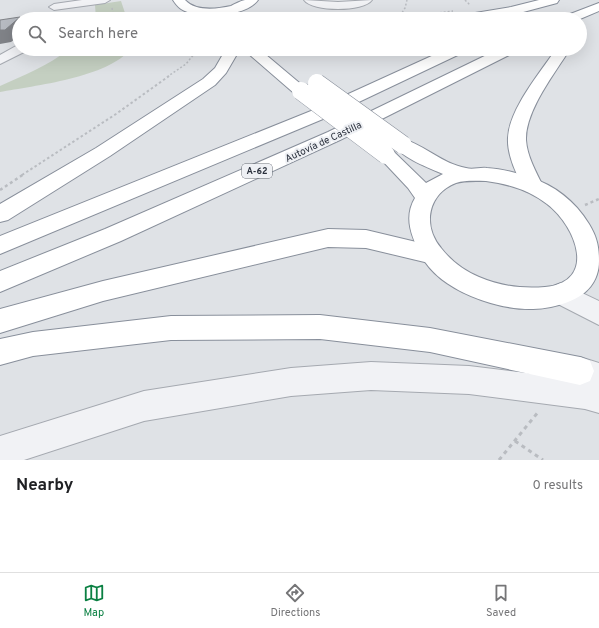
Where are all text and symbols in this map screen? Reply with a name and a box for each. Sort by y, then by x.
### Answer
search box [12,12,587,56]
icon: search [26,23,48,45]
text: Search here [58,25,138,44]
street label: Autovía de Castilla [283,119,364,166]
road number: A-62 [242,164,272,178]
text: Nearby [16,475,73,497]
text: 0 results [532,478,583,494]
tab: Map [83,582,105,620]
tab: Directions [270,582,320,620]
tab: Saved [486,582,516,620]

